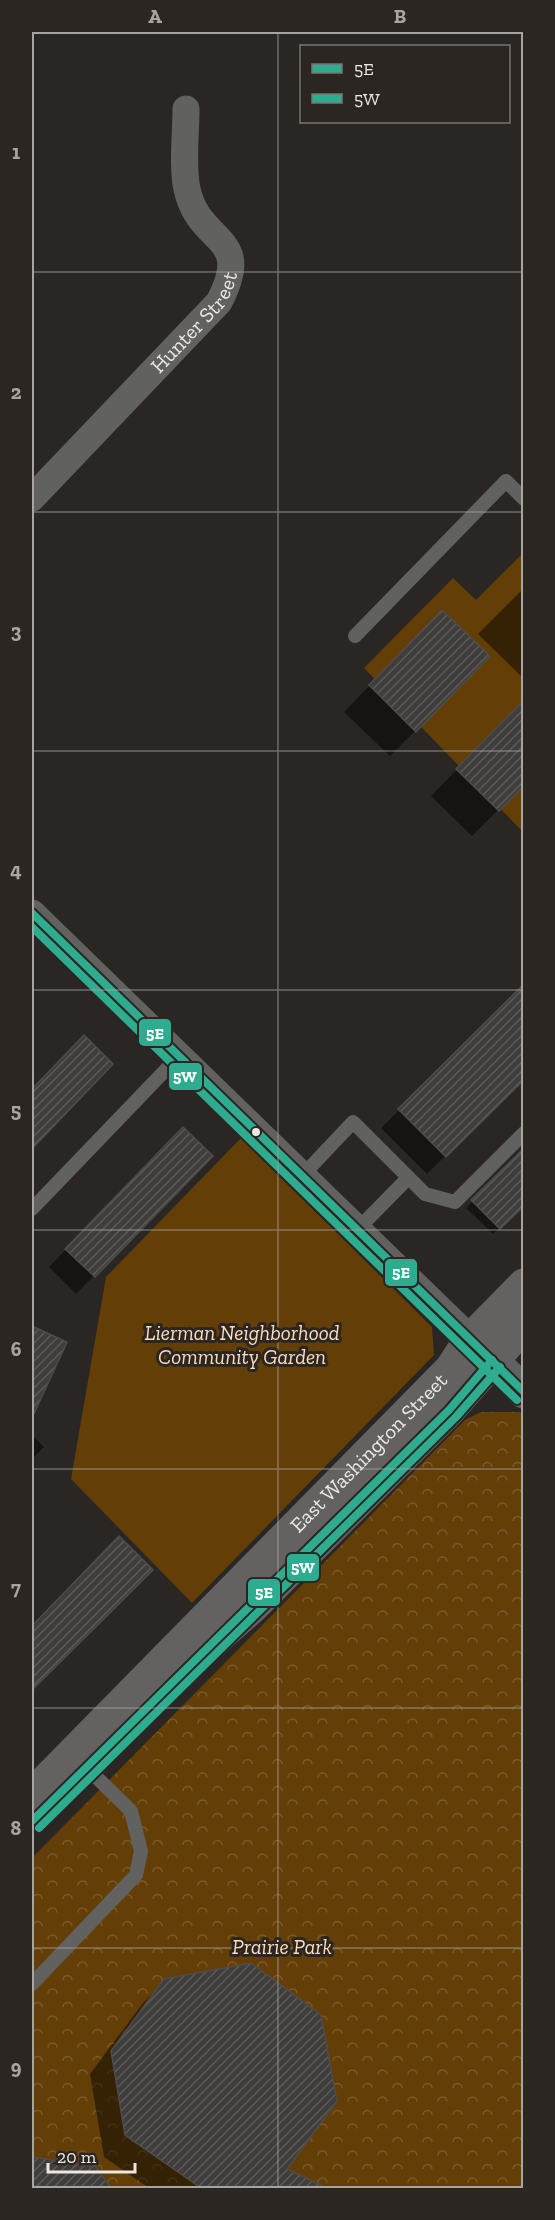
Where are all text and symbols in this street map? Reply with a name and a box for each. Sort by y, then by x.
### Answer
text: A [148,4,162,28]
text: B [394,4,406,28]
legend [300,45,510,123]
text: 5E [354,58,374,80]
text: 5W [354,88,380,110]
text: 1 [12,140,20,164]
street label: Hunter Street [145,269,242,378]
text: 2 [11,380,22,404]
text: 3 [11,619,22,643]
text: 4 [10,858,22,882]
line badge: 5E [138,1018,172,1047]
text: 5E [146,1024,164,1043]
line badge: 5W [168,1062,203,1091]
text: 5W [173,1067,197,1086]
text: 5 [11,1098,21,1122]
unlabelled marker [250,1126,262,1138]
line badge: 5E [384,1258,418,1287]
text: 5E [392,1263,410,1282]
park label: Lierman Neighborhood Community Garden [144,1320,340,1369]
text: 6 [11,1337,22,1361]
street label: East Washington Street [284,1367,452,1537]
line badge: 5W [286,1553,320,1582]
text: 5W [291,1558,315,1577]
text: 7 [11,1576,21,1600]
line badge: 5E [247,1578,281,1607]
text: 5E [255,1583,273,1602]
text: 8 [11,1816,22,1840]
park label: Prairie Park [232,1934,332,1959]
text: 9 [11,2055,22,2079]
scale bar [48,2136,135,2174]
text: 20 m [57,2146,97,2168]

